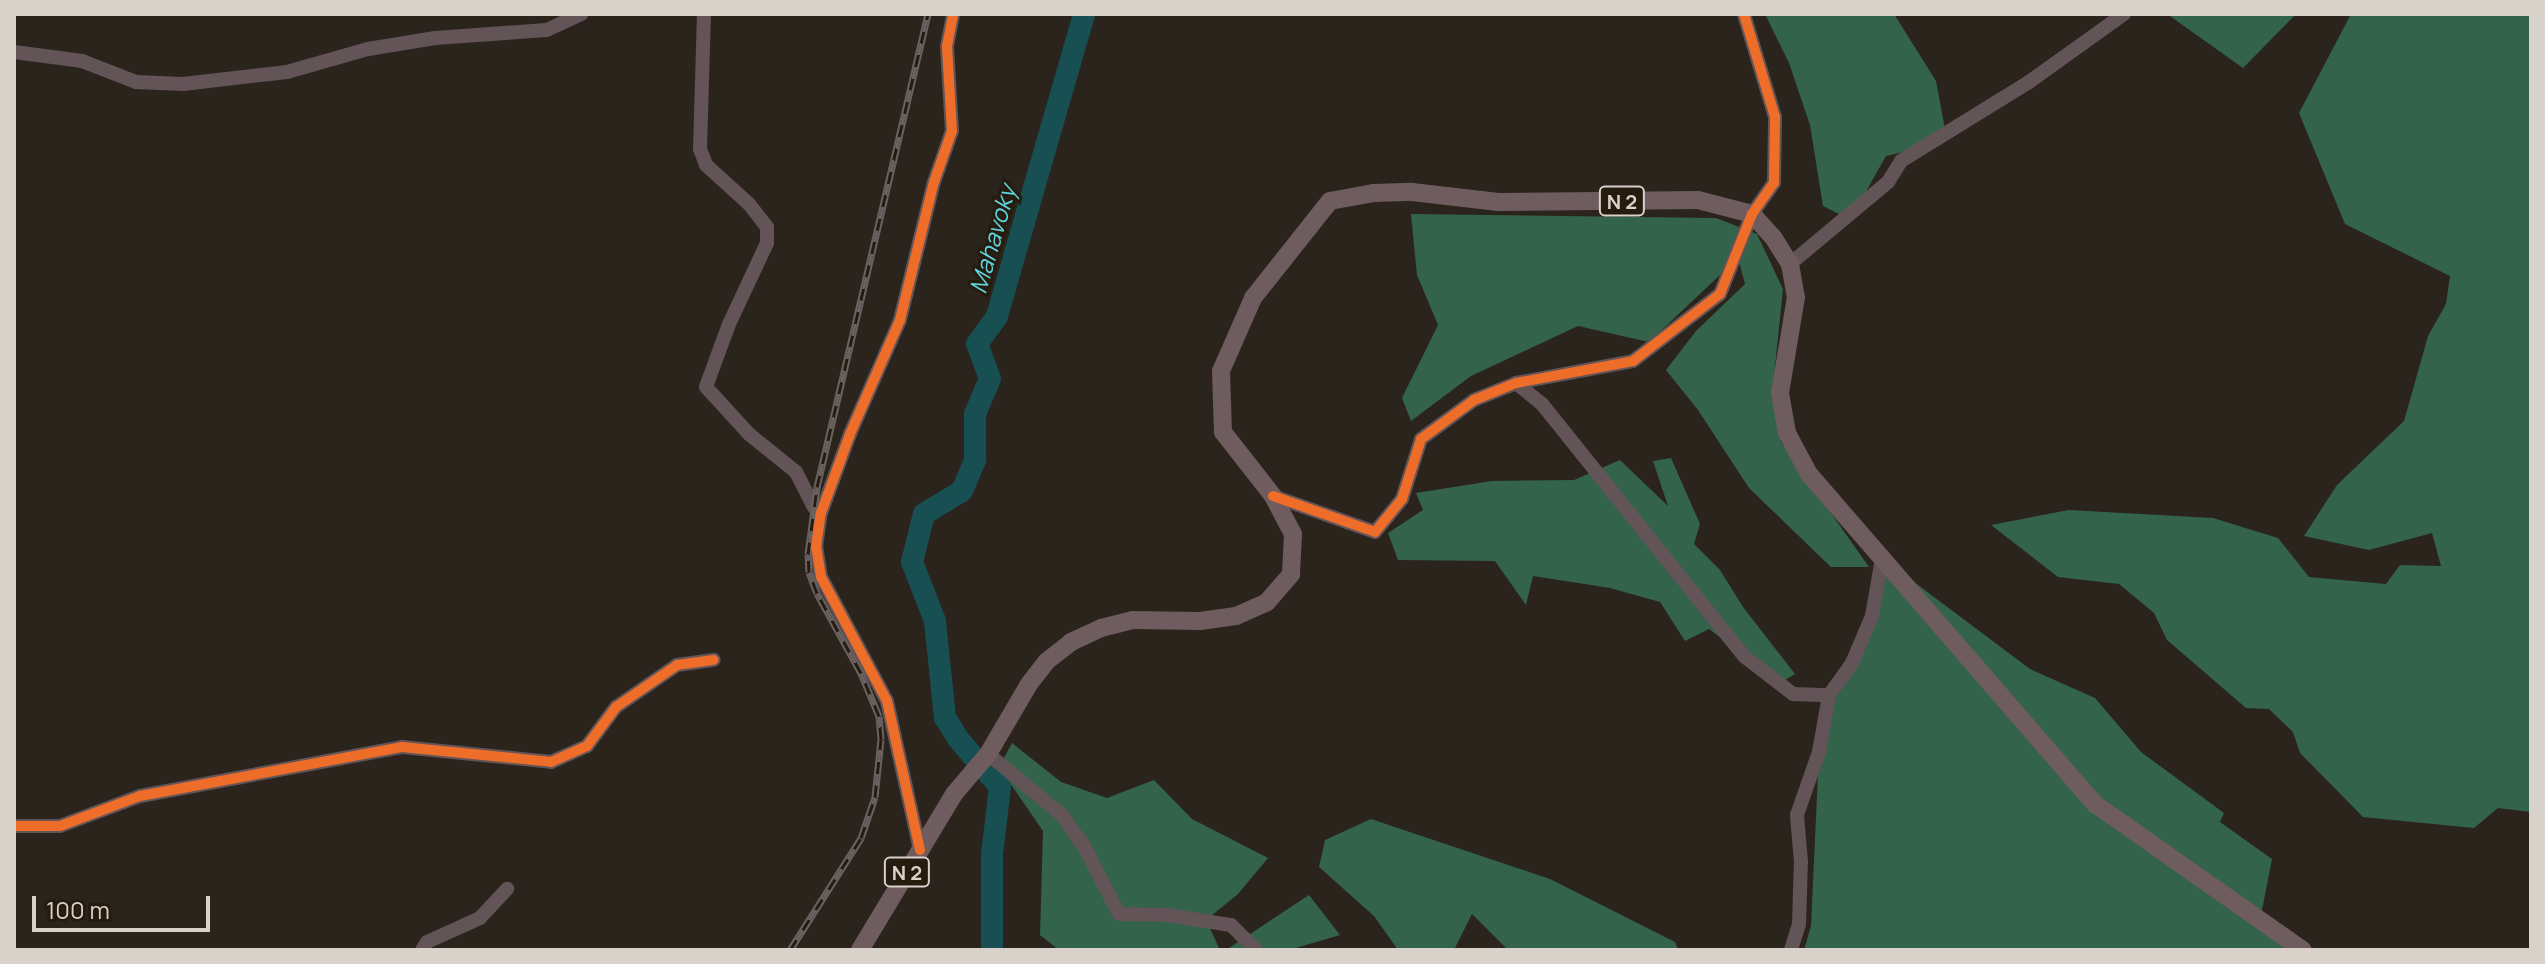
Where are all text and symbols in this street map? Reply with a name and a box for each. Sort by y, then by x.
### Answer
water label: Mahavoky [963,182,1021,296]
road number: N 2 [1598,185,1646,217]
road number: N 2 [883,856,931,888]
scale bar [36,880,214,930]
text: 100 m [46,893,110,926]

